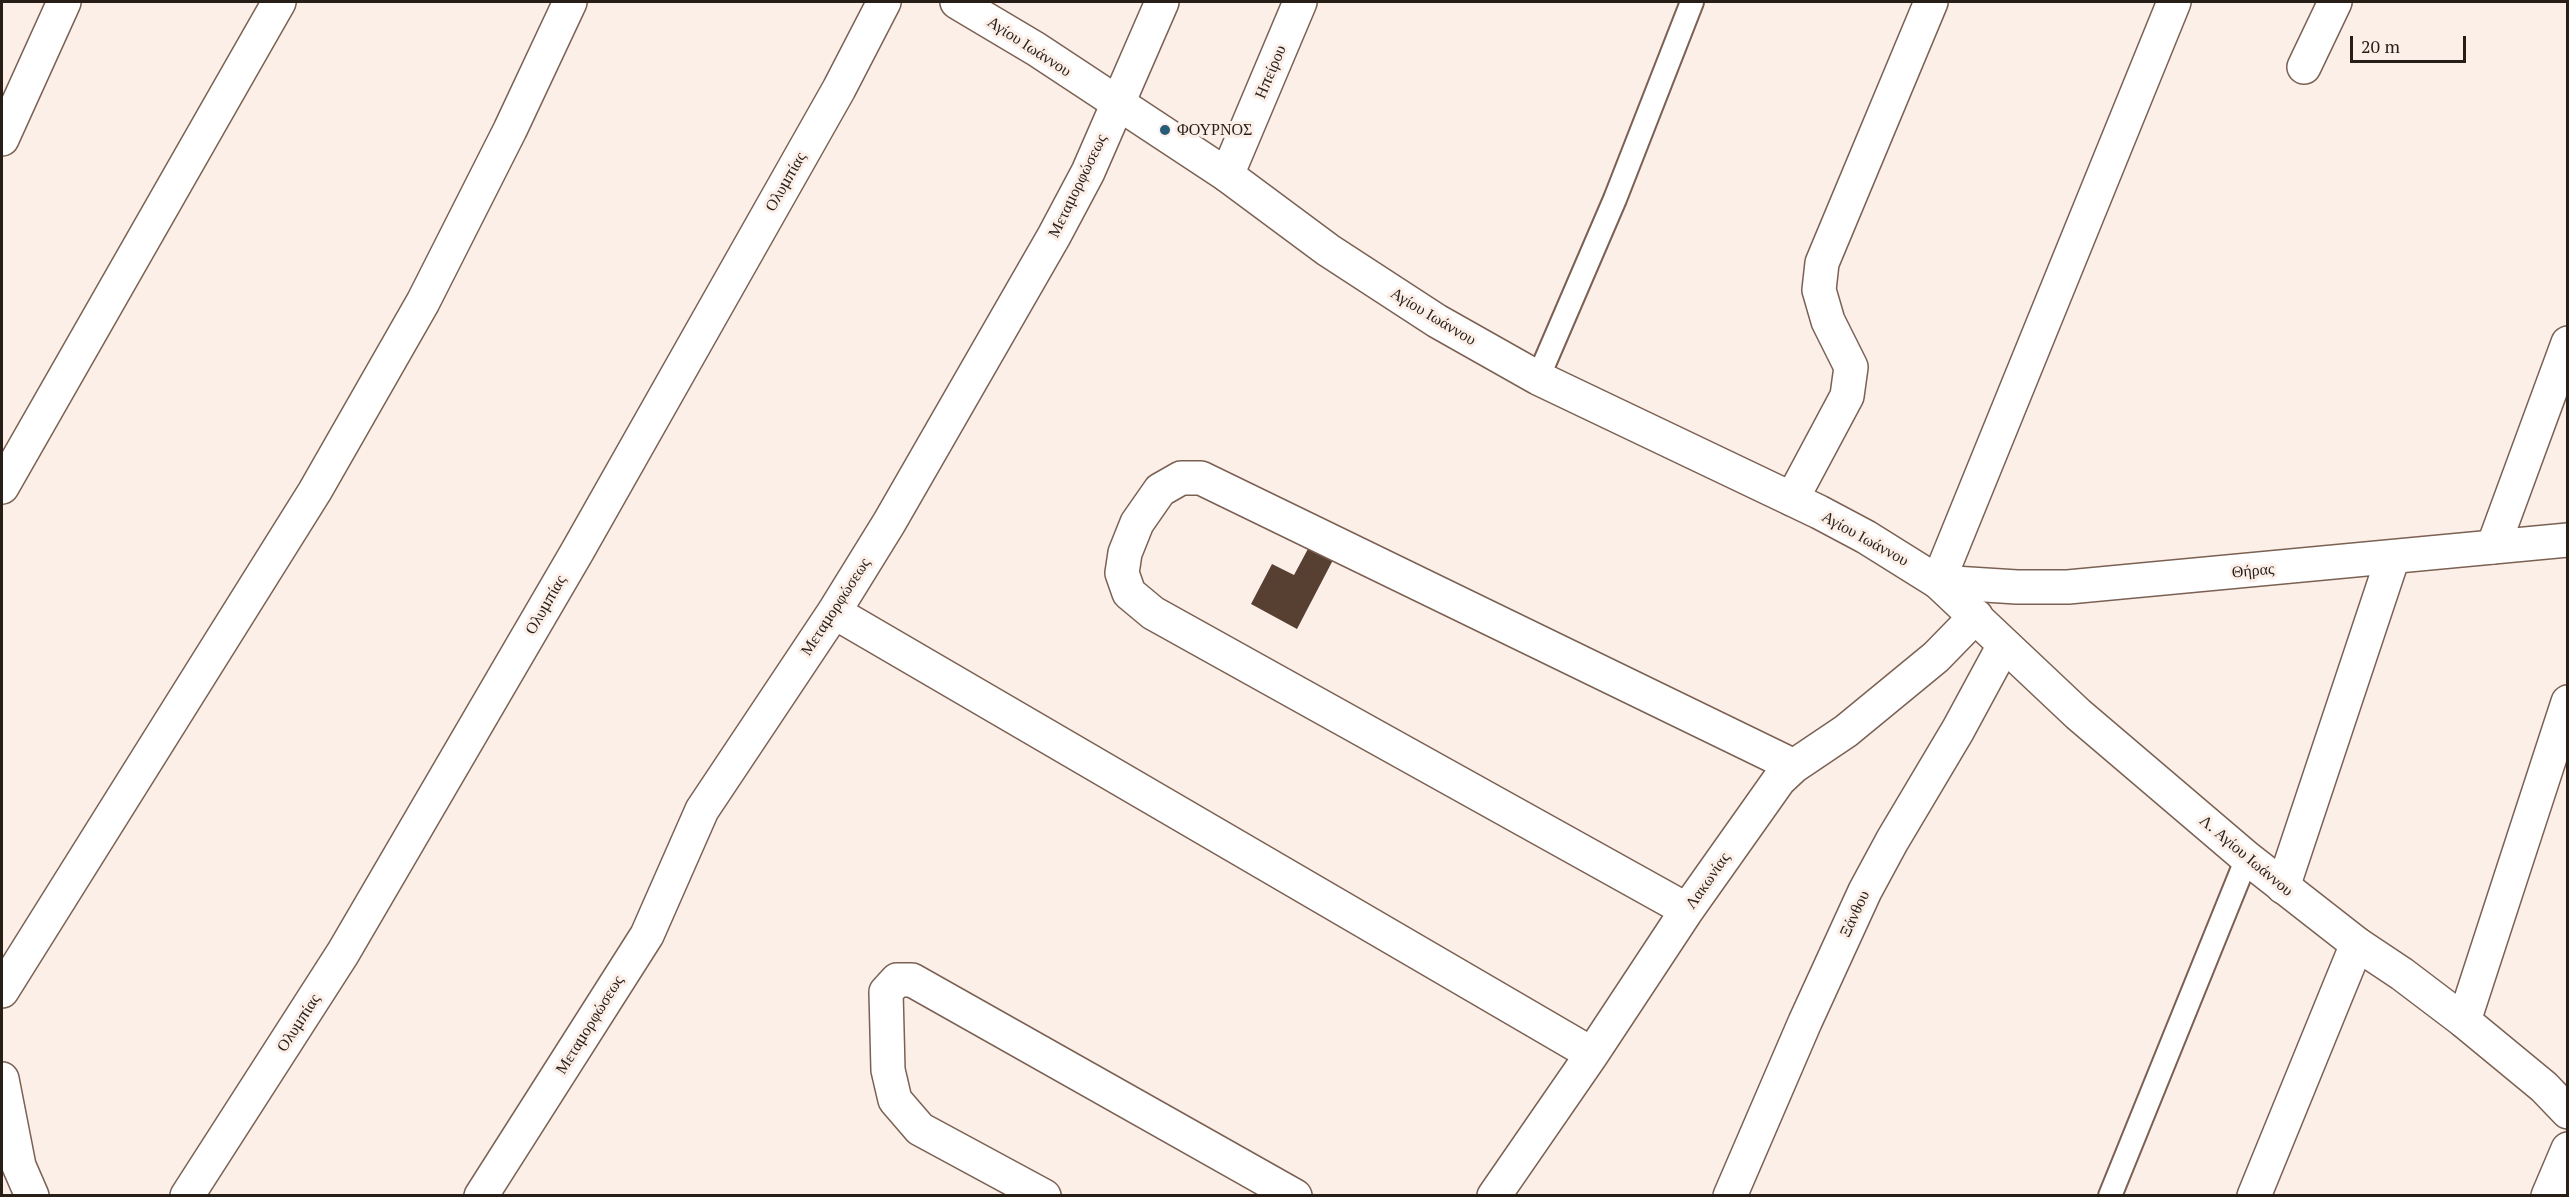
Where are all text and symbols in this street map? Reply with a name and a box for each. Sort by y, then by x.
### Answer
street label: Αγίου Ιωάννου [983,13,1075,81]
scale bar [2353,24,2468,62]
text: 20 m [2361,34,2400,58]
street label: Ηπείρου [1251,42,1291,102]
place label: ΦΟΥΡΝΟΣ [1177,120,1252,140]
marker: ΦΟΥΡΝΟΣ [1158,123,1172,137]
street label: Μεταμορφώσεως [1045,131,1111,241]
street label: Ολυμπίας [761,149,811,215]
street label: Αγίου Ιωάννου [1387,284,1479,350]
street label: Αγίου Ιωάννου [1818,507,1912,571]
street label: Μεταμορφώσεως [797,554,875,660]
street label: Θήρας [2231,560,2275,582]
street label: Ολυμπίας [521,572,571,638]
street label: Λ. Αγίου Ιωάννου [2195,811,2297,901]
street label: Λακωνίας [1682,849,1734,913]
street label: Ξάνθου [1836,888,1874,940]
street label: Μεταμορφώσεως [552,972,628,1078]
street label: Ολυμπίας [273,991,325,1055]

